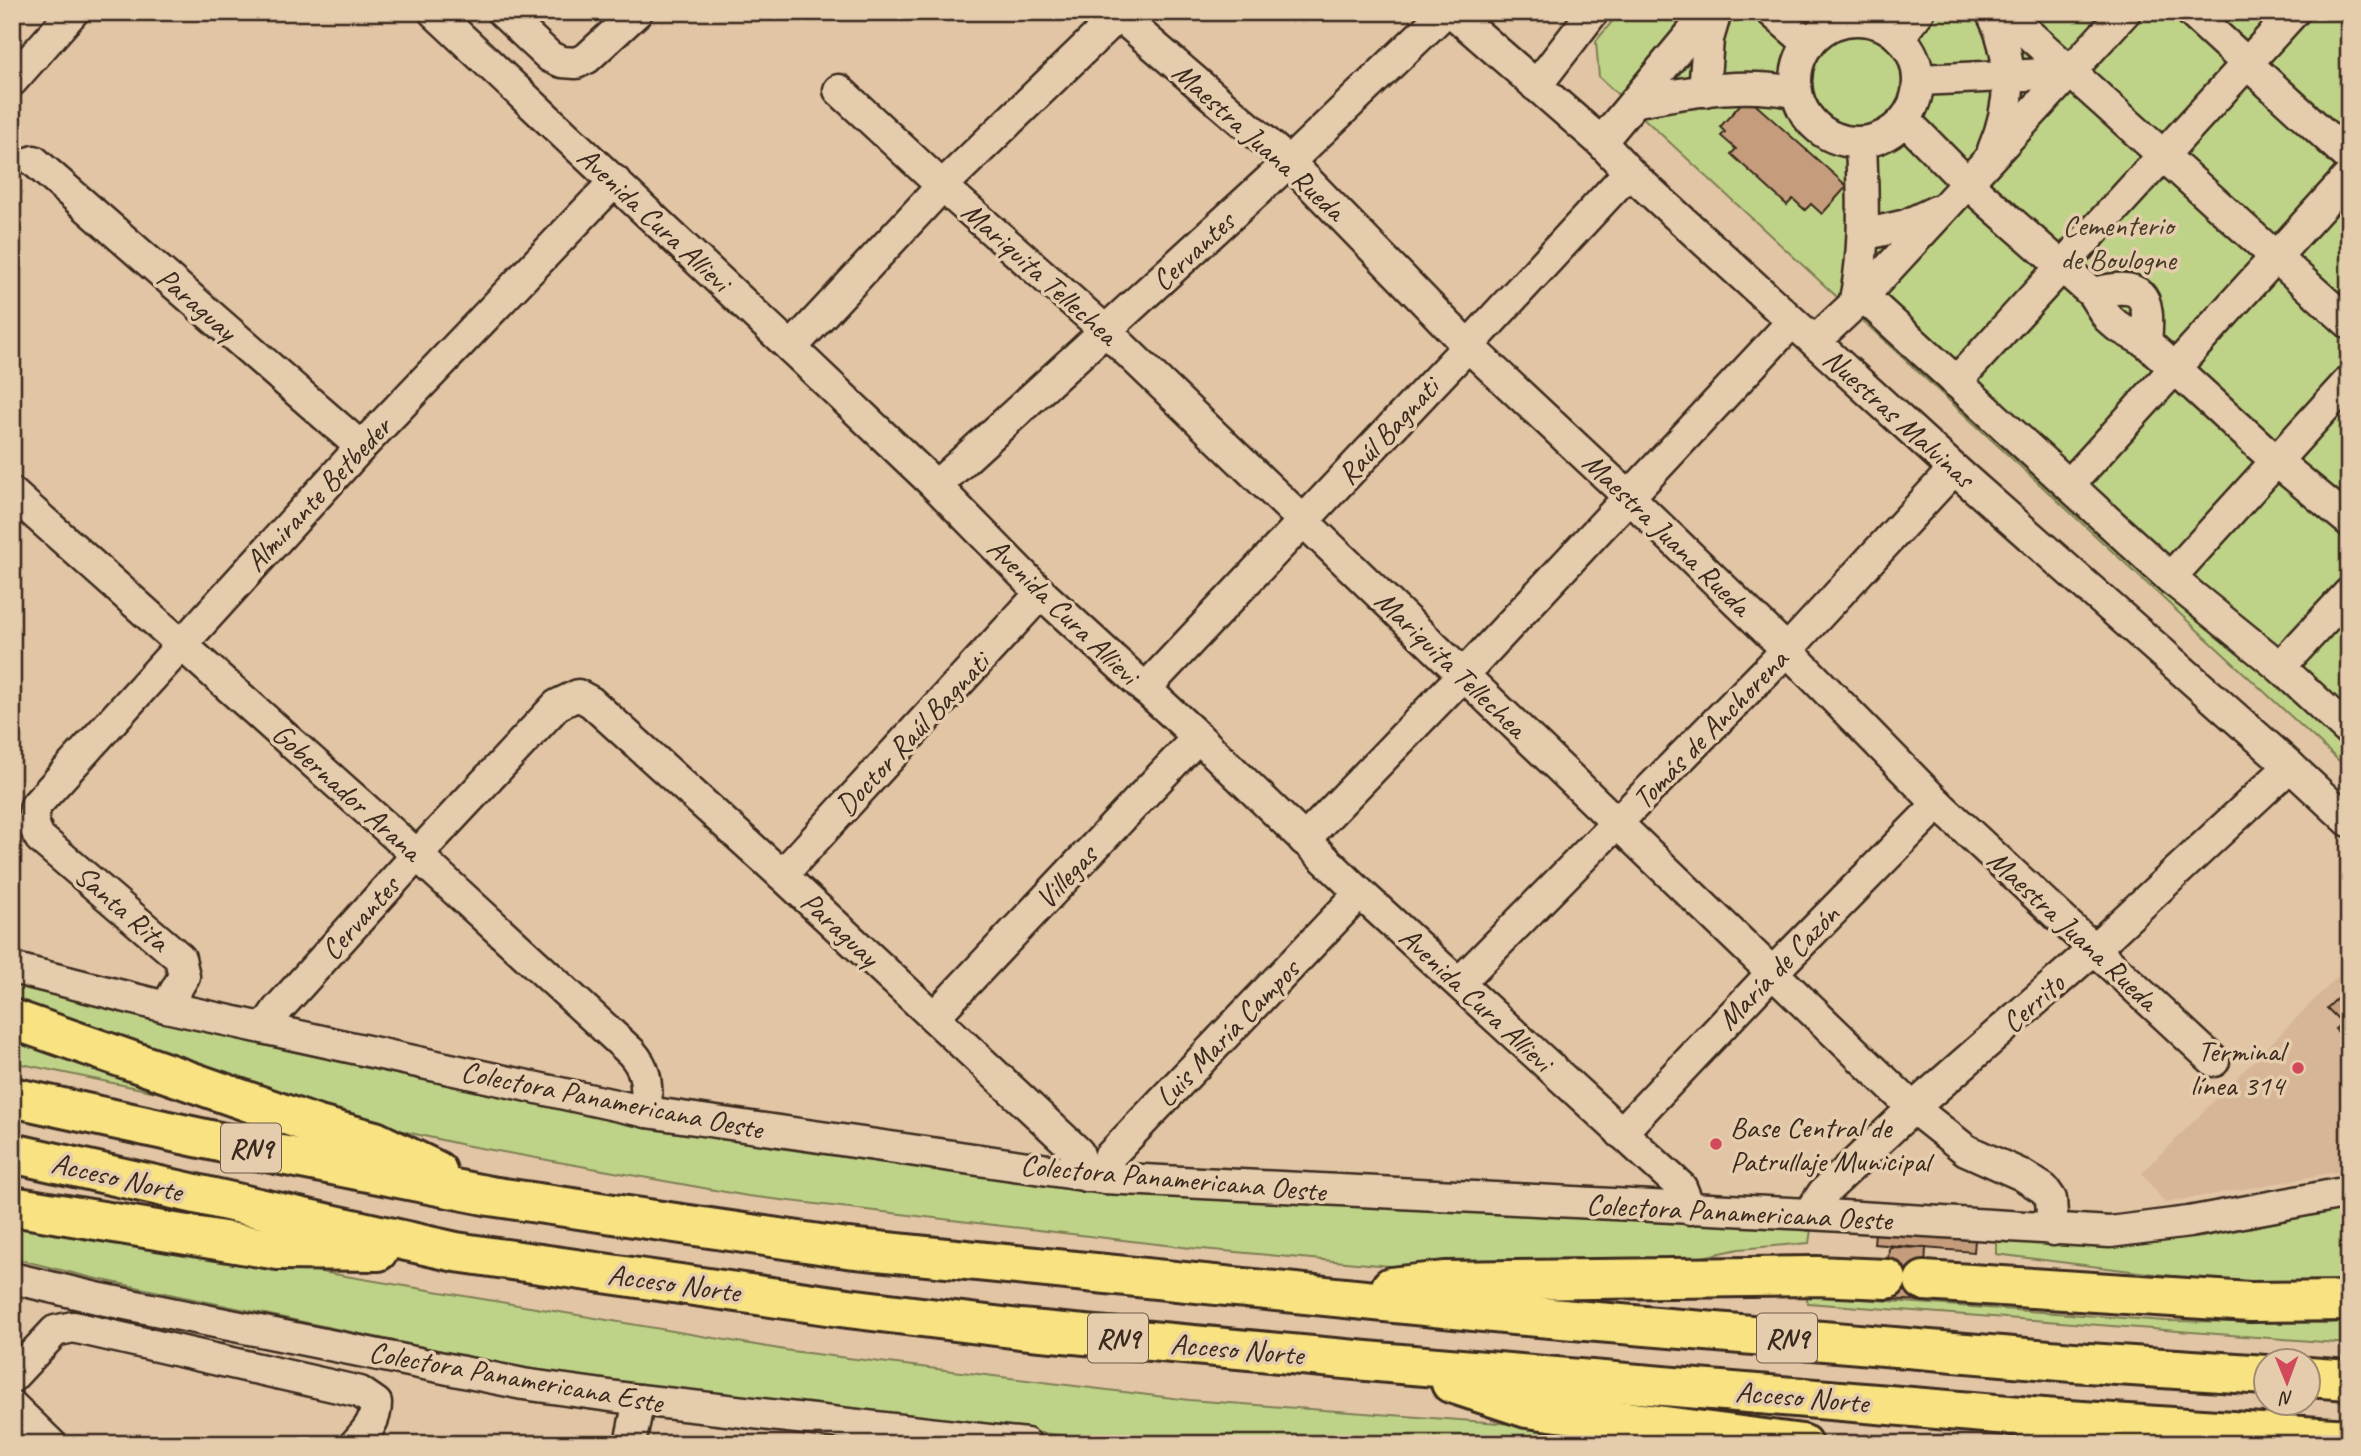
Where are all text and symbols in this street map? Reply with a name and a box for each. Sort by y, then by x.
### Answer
street label: Maestra Juana Rueda [1165,53,1355,230]
street label: Avenida Cura Allievi [569,138,741,302]
street label: Mariquita Tellechea [954,193,1128,355]
street label: Cervantes [1143,201,1245,299]
park label: Cementerio de Boulogne [2060,206,2178,278]
street label: Paraguay [149,259,247,351]
street label: Nuestras Malvinas [1815,340,1985,498]
street label: Raúl Bagnati [1329,367,1449,493]
street label: Almirante Betbeder [237,407,401,579]
street label: Maestra Juana Rueda [1575,444,1761,626]
street label: Avenida Cura Allievi [979,529,1149,695]
street label: Mariquita Tellechea [1367,582,1537,748]
street label: Tomás de Anchorena [1624,639,1797,817]
street label: Doctor Raúl Bagnati [827,642,1000,824]
street label: Gobernador Arana [264,715,432,871]
street label: Villegas [1027,835,1107,917]
street label: Maestra Juana Rueda [1980,841,2168,1021]
street label: Santa Rita [67,856,179,961]
street label: Cervantes [312,866,409,968]
street label: Paraguay [793,883,889,977]
street label: María de Cazón [1709,895,1848,1038]
street label: Avenida Cura Allievi [1391,918,1563,1082]
street label: Luis María Campos [1147,949,1309,1115]
street label: Cerrito [1994,964,2073,1041]
place label: Terminal línea 314 [2190,1032,2289,1104]
street label: Colectora Panamericana Oeste [458,1052,768,1148]
marker: Terminal línea 314 [2290,1060,2306,1076]
place label: Base Central de Patrullaje Municipal [1730,1108,1935,1180]
road number: RN9 [221,1124,281,1172]
marker: Base Central de Patrullaje Municipal [1708,1136,1724,1152]
street label: Acceso Norte [48,1144,188,1211]
street label: Colectora Panamericana Oeste [1019,1146,1329,1210]
street label: Colectora Panamericana Oeste [1585,1185,1895,1239]
street label: Acceso Norte [605,1255,745,1311]
road number: RN9 [1088,1314,1148,1362]
road number: RN9 [1757,1314,1817,1362]
street label: Acceso Norte [1169,1324,1307,1374]
street label: Colectora Panamericana Este [366,1332,668,1422]
north arrow [2252,1348,2322,1418]
street label: Acceso Norte [1734,1372,1872,1422]
text: N [2278,1386,2293,1410]

